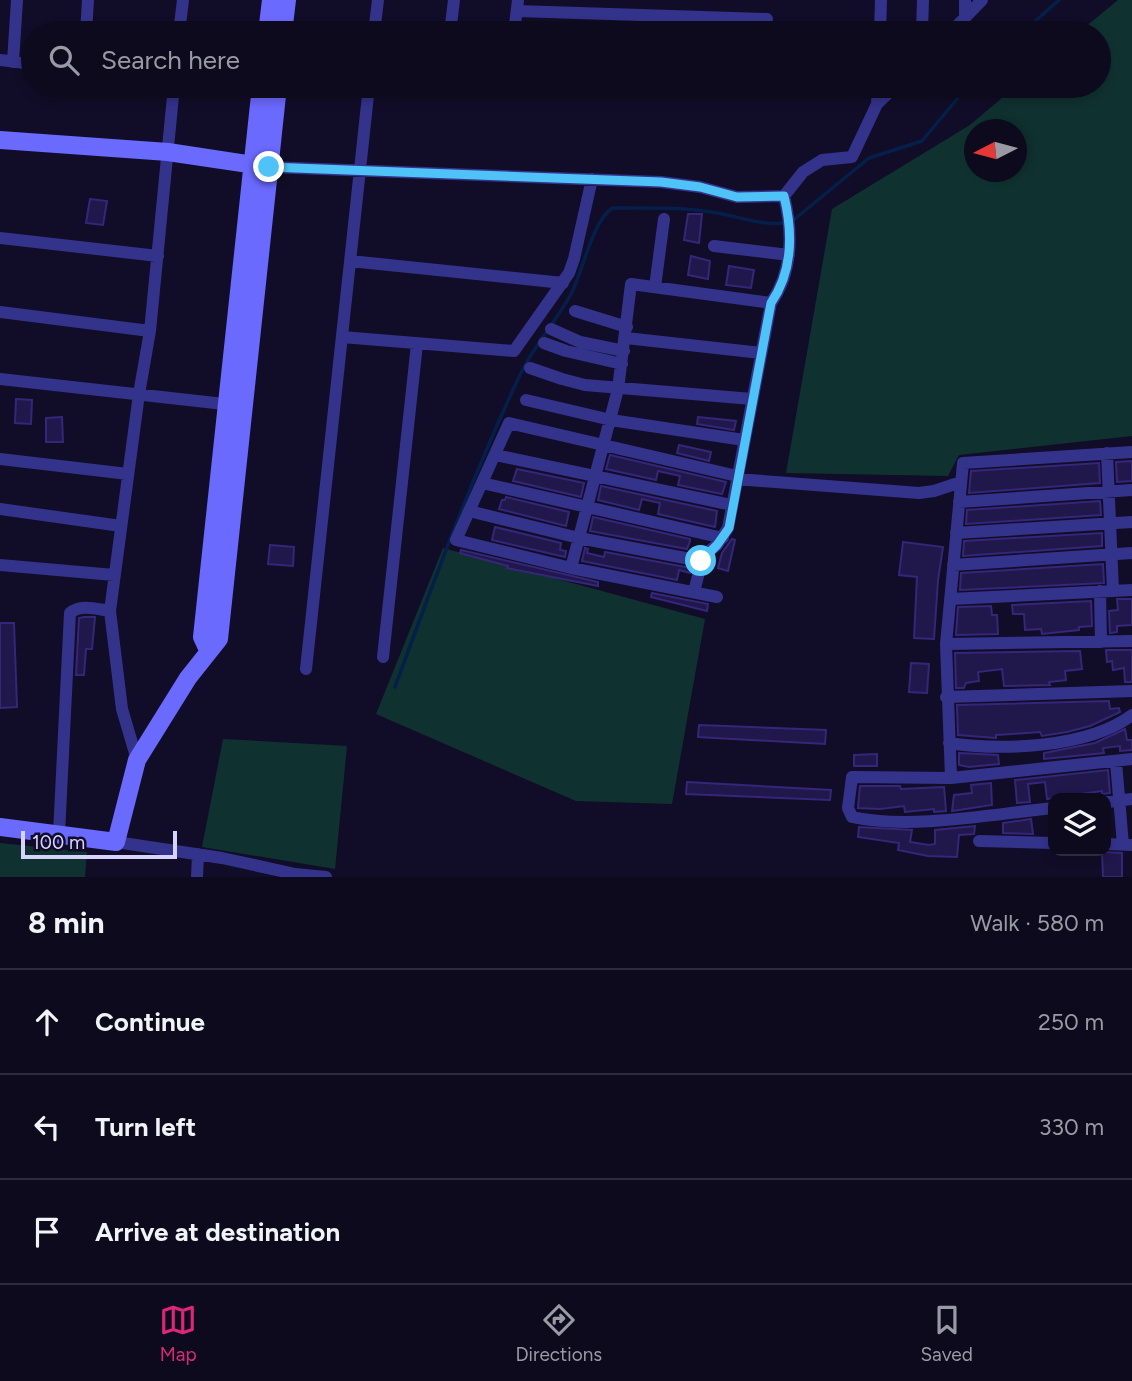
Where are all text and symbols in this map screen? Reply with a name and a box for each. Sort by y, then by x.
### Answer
search box [21,21,1111,98]
icon: search [45,41,83,79]
text: Search here [101,44,240,76]
north arrow [964,119,1027,182]
route end [253,151,284,182]
route start [685,545,716,576]
map controls [1048,793,1111,856]
button: layers [1048,793,1111,856]
scale bar [21,828,177,860]
text: 100 m [32,831,85,854]
text: 8 min [28,904,105,941]
text: Walk · 580 m [970,909,1104,937]
icon: ahead [28,1003,66,1041]
text: Continue [95,1006,205,1038]
text: 250 m [1038,1008,1104,1036]
icon: left [28,1108,66,1146]
text: Turn left [95,1111,196,1143]
text: 330 m [1039,1113,1104,1141]
icon: arrive [28,1213,66,1251]
text: Arrive at destination [95,1216,340,1248]
tab: Map [159,1301,197,1366]
tab: Directions [515,1301,602,1366]
tab: Saved [920,1301,973,1366]

